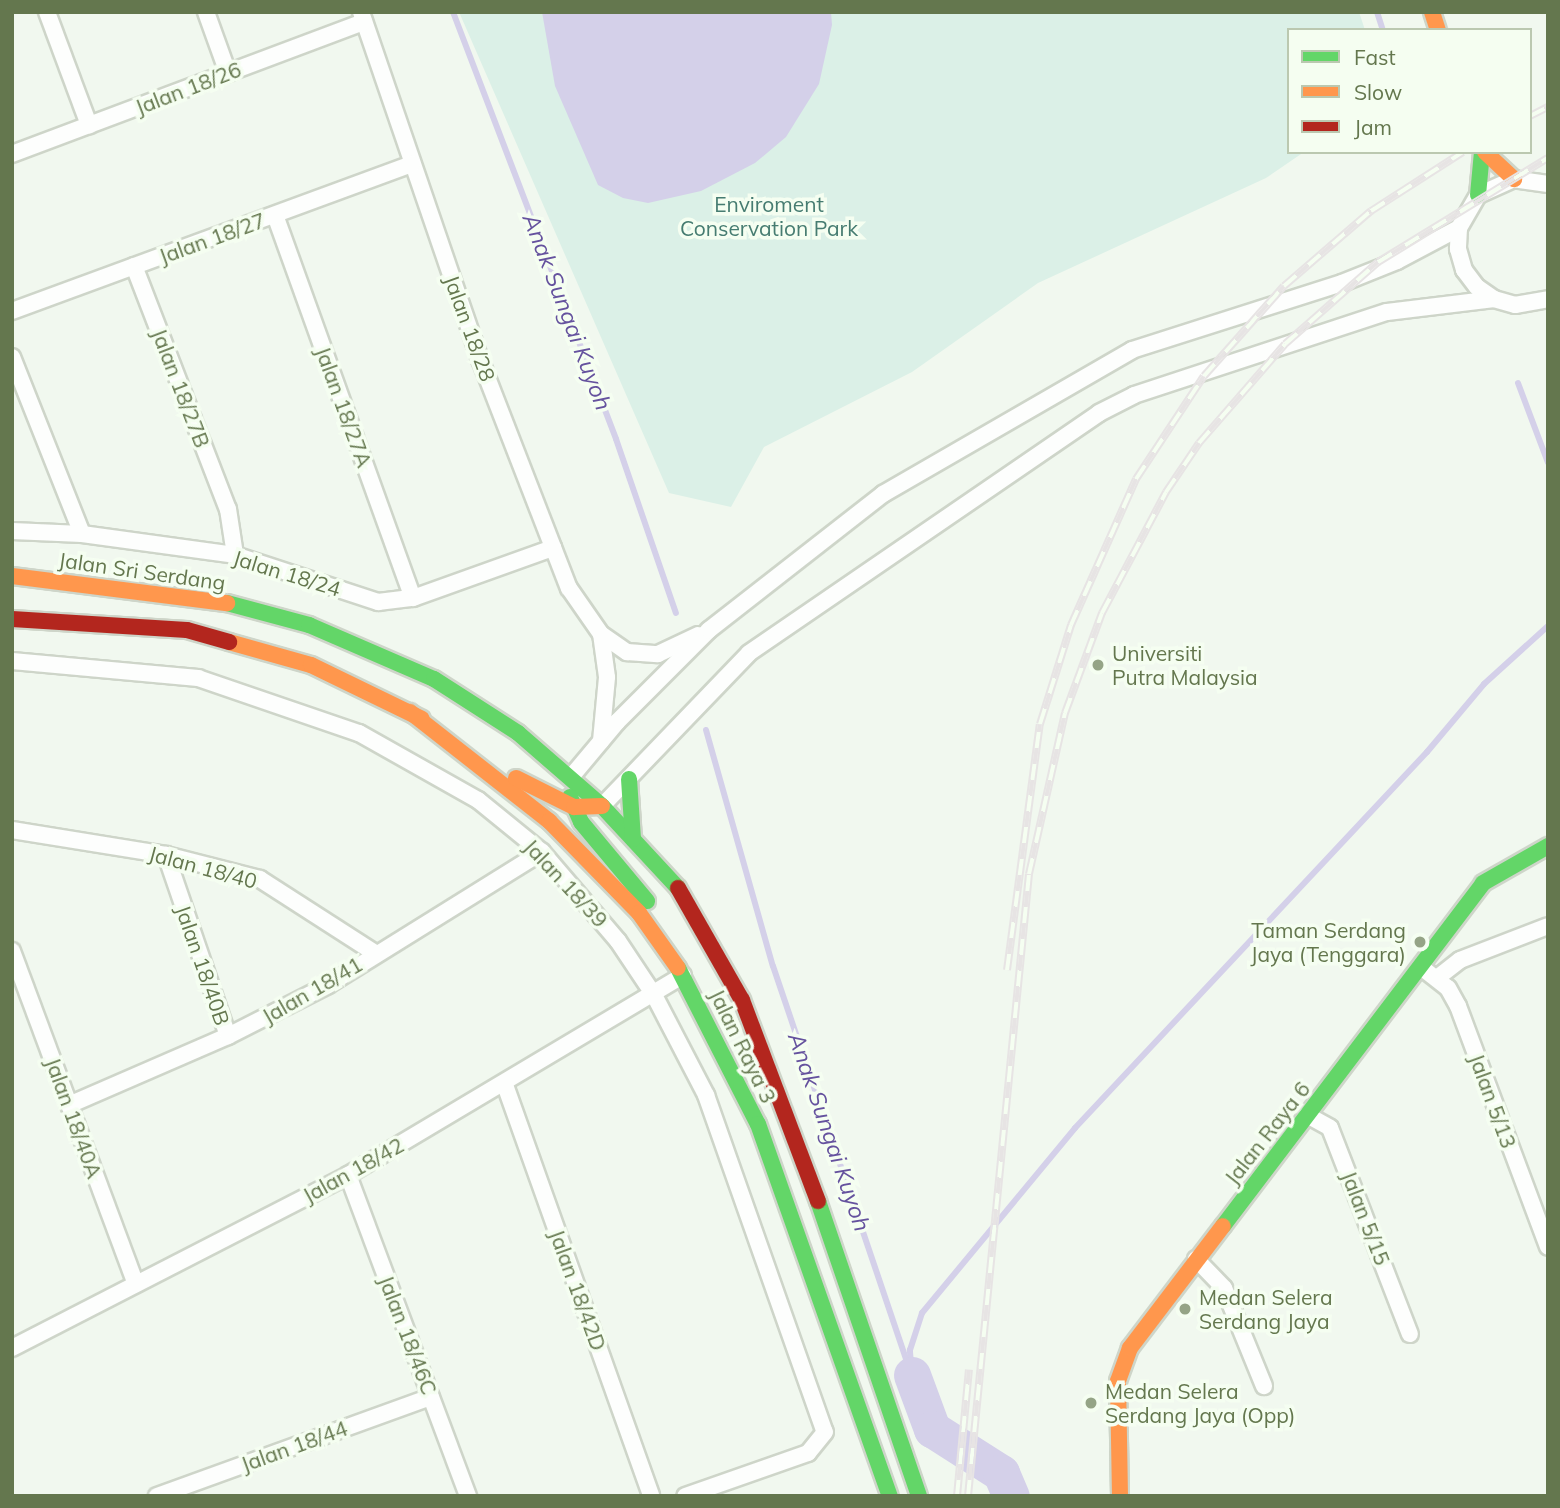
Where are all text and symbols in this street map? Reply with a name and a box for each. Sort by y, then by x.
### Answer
legend [1287,28,1532,154]
text: Fast [1354,44,1396,70]
street label: Jalan 18/26 [132,56,244,120]
text: Slow [1354,79,1402,105]
text: Jam [1354,114,1392,140]
park label: Enviroment Conservation Park [680,191,858,241]
street label: Jalan 18/27 [155,207,269,269]
water label: Anak Sungai Kuyoh [517,210,617,414]
street label: Jalan 18/28 [439,271,501,385]
street label: Jalan 18/27B [147,325,215,451]
street label: Jalan 18/27A [310,343,378,471]
street label: Jalan 18/24 [230,545,344,601]
street label: Jalan Sri Serdang [57,547,227,595]
place label: Universiti Putra Malaysia [1112,640,1258,690]
marker: Universiti Putra Malaysia [1090,657,1106,673]
street label: Jalan 18/39 [519,834,613,932]
street label: Jalan 18/40 [146,840,260,894]
street label: Jalan 18/40B [171,902,235,1028]
place label: Taman Serdang Jaya (Tenggara) [1251,917,1406,967]
marker: Taman Serdang Jaya (Tenggara) [1412,934,1428,950]
street label: Jalan 18/41 [258,951,366,1029]
street label: Jalan Raya 3 [705,985,781,1107]
water label: Anak Sungai Kuyoh [782,1029,876,1235]
street label: Jalan 5/13 [1464,1050,1522,1152]
street label: Jalan 18/40A [40,1054,108,1182]
street label: Jalan Raya 6 [1219,1077,1315,1189]
street label: Jalan 18/42 [298,1132,408,1208]
street label: Jalan 5/15 [1337,1167,1395,1269]
street label: Jalan 18/42D [544,1226,612,1354]
street label: Jalan 18/46C [374,1272,442,1398]
place label: Medan Selera Serdang Jaya [1199,1284,1332,1334]
marker: Medan Selera Serdang Jaya [1177,1301,1193,1317]
place label: Medan Selera Serdang Jaya (Opp) [1105,1378,1295,1428]
marker: Medan Selera Serdang Jaya (Opp) [1083,1395,1099,1411]
street label: Jalan 18/44 [237,1415,351,1477]

